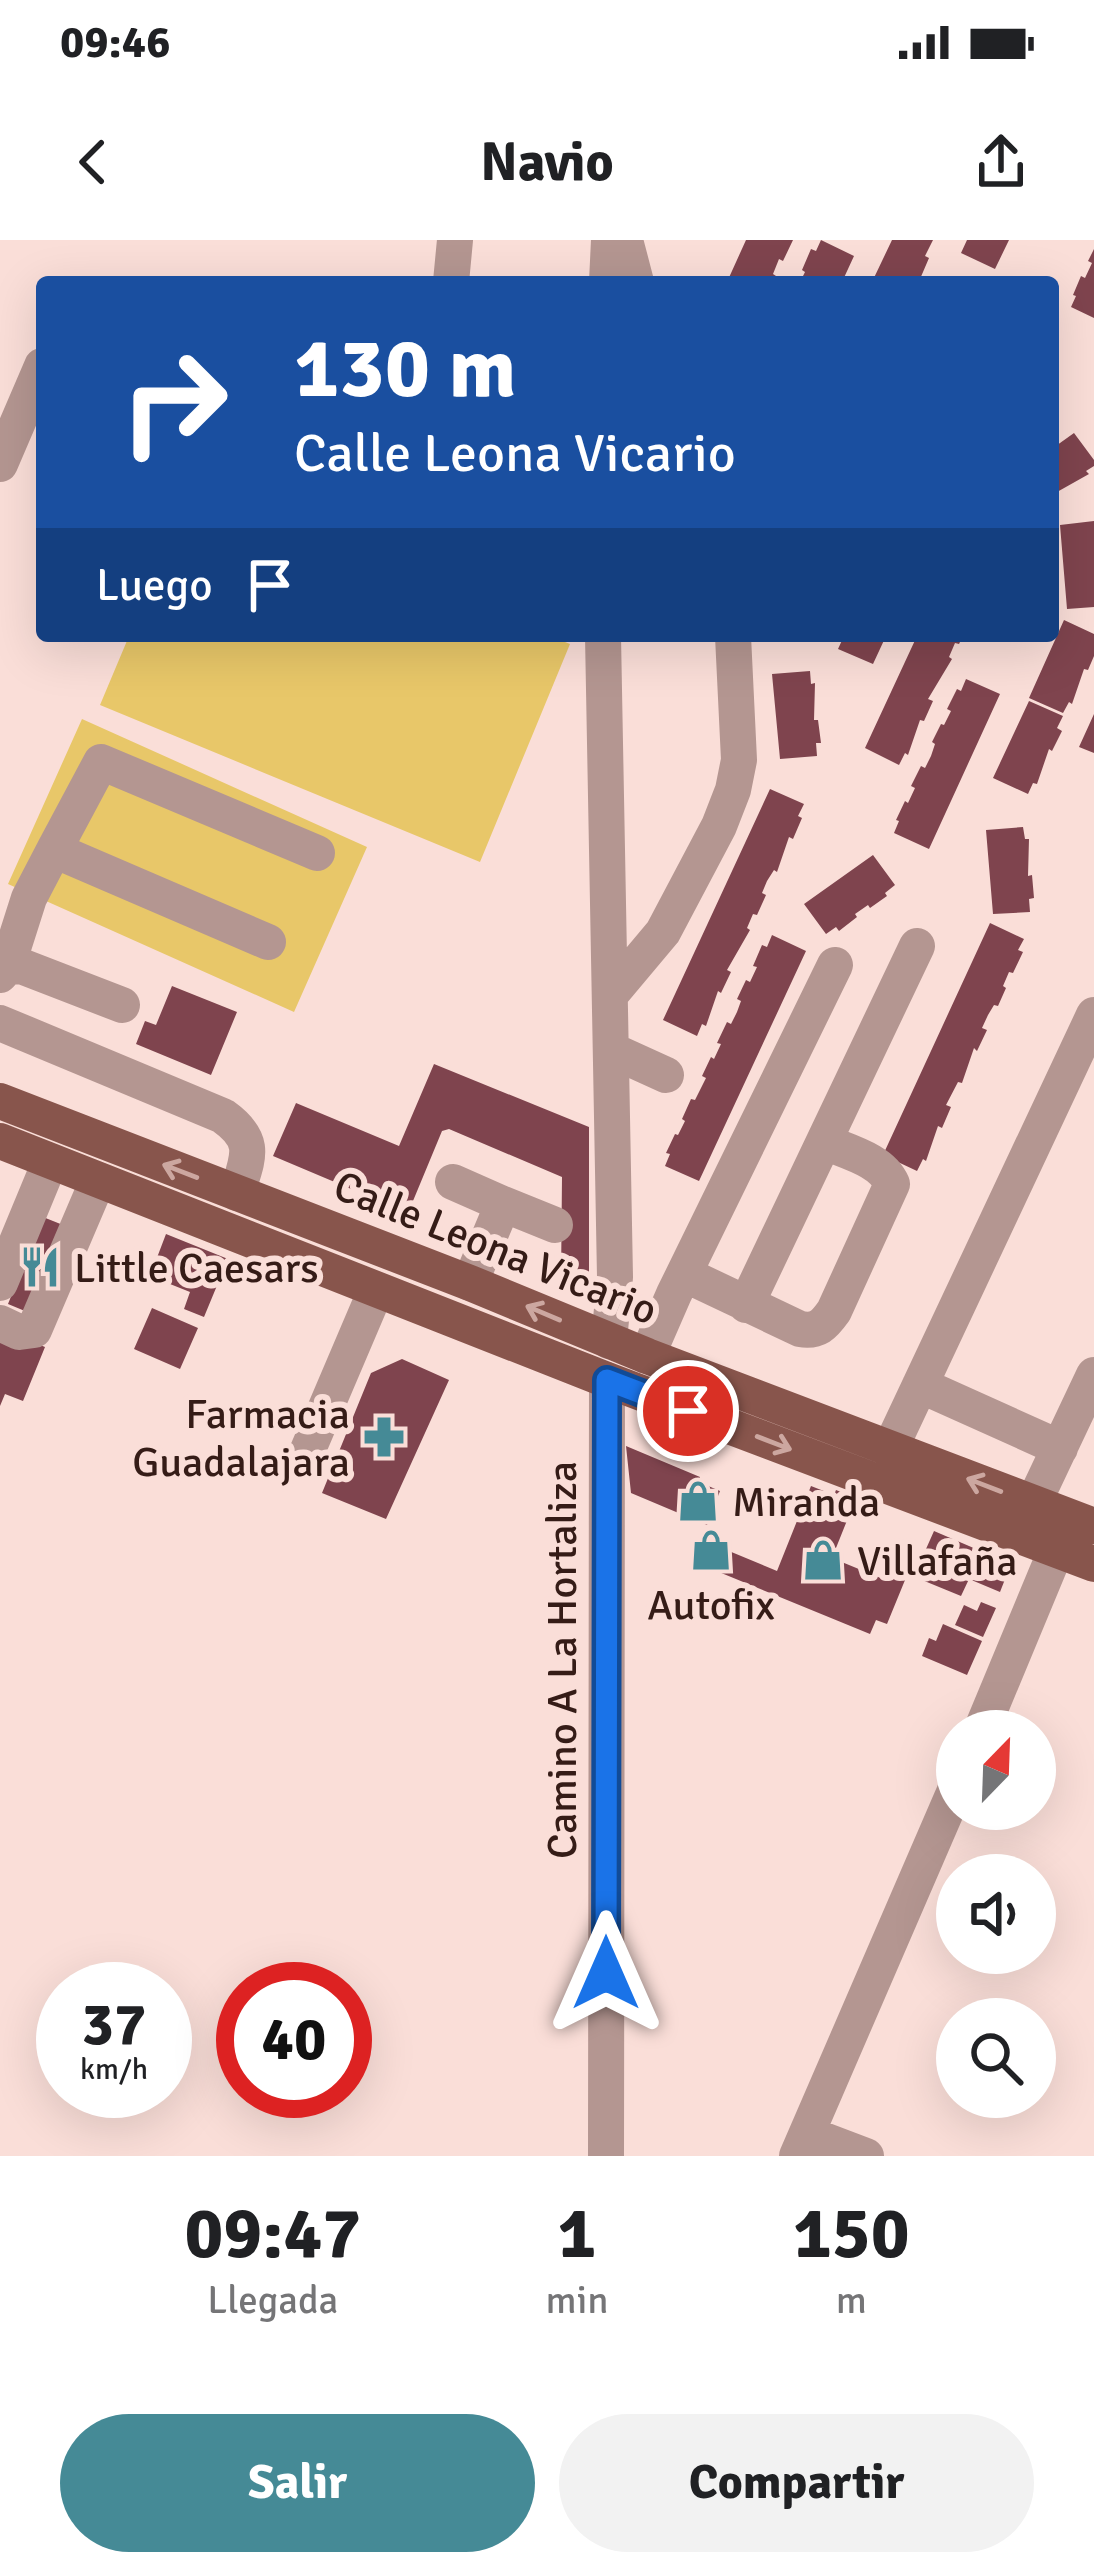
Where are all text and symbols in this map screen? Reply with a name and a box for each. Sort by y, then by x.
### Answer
text: 09:46 [60,15,170,70]
icon: back [60,129,126,195]
text: Navio [480,129,614,196]
icon: share [968,129,1034,195]
text: 130 m [294,317,516,421]
icon: right [96,324,252,480]
text: Calle Leona Vicario [294,420,736,487]
icon: arrive [237,552,303,618]
text: Luego [96,558,213,613]
one-way arrow [162,1158,199,1180]
street label: Calle Leona Vicario [327,1160,664,1336]
place label: Little Caesars [74,1243,319,1294]
restaurant icon: Little Caesars [17,1244,63,1290]
one-way arrow [525,1301,562,1322]
pin [637,1360,739,1462]
icon: arrive [655,1378,721,1444]
place label: Farmacia Guadalajara [132,1389,350,1488]
pharmacy icon: Farmacia Guadalajara [361,1414,407,1460]
one-way arrow [755,1434,792,1456]
street label: Camino A La Hortaliza [537,1461,588,1859]
one-way arrow [967,1473,1004,1495]
place label: Miranda [732,1477,880,1528]
shop icon: Miranda [675,1478,721,1524]
shop icon: Autofix [688,1527,734,1573]
place label: Villafaña [857,1536,1018,1587]
shop icon: Villafaña [800,1537,846,1583]
place label: Autofix [647,1580,775,1631]
north arrow [936,1710,1056,1830]
map controls [936,1710,1056,2118]
button: sound [936,1854,1056,1974]
position arrow [543,1910,669,2036]
speed limit sign: 40 [216,1962,372,2118]
text: 37 [82,1988,146,2062]
button: search [936,1998,1056,2118]
text: km/h [80,2051,148,2088]
text: 09:47 [184,2189,361,2278]
text: 1 [558,2189,596,2278]
text: 150 [793,2189,910,2278]
text: Llegada [207,2276,338,2324]
text: min [546,2276,609,2324]
text: m [836,2276,867,2324]
button: Salir [60,2414,535,2552]
button: Compartir [559,2414,1034,2552]

